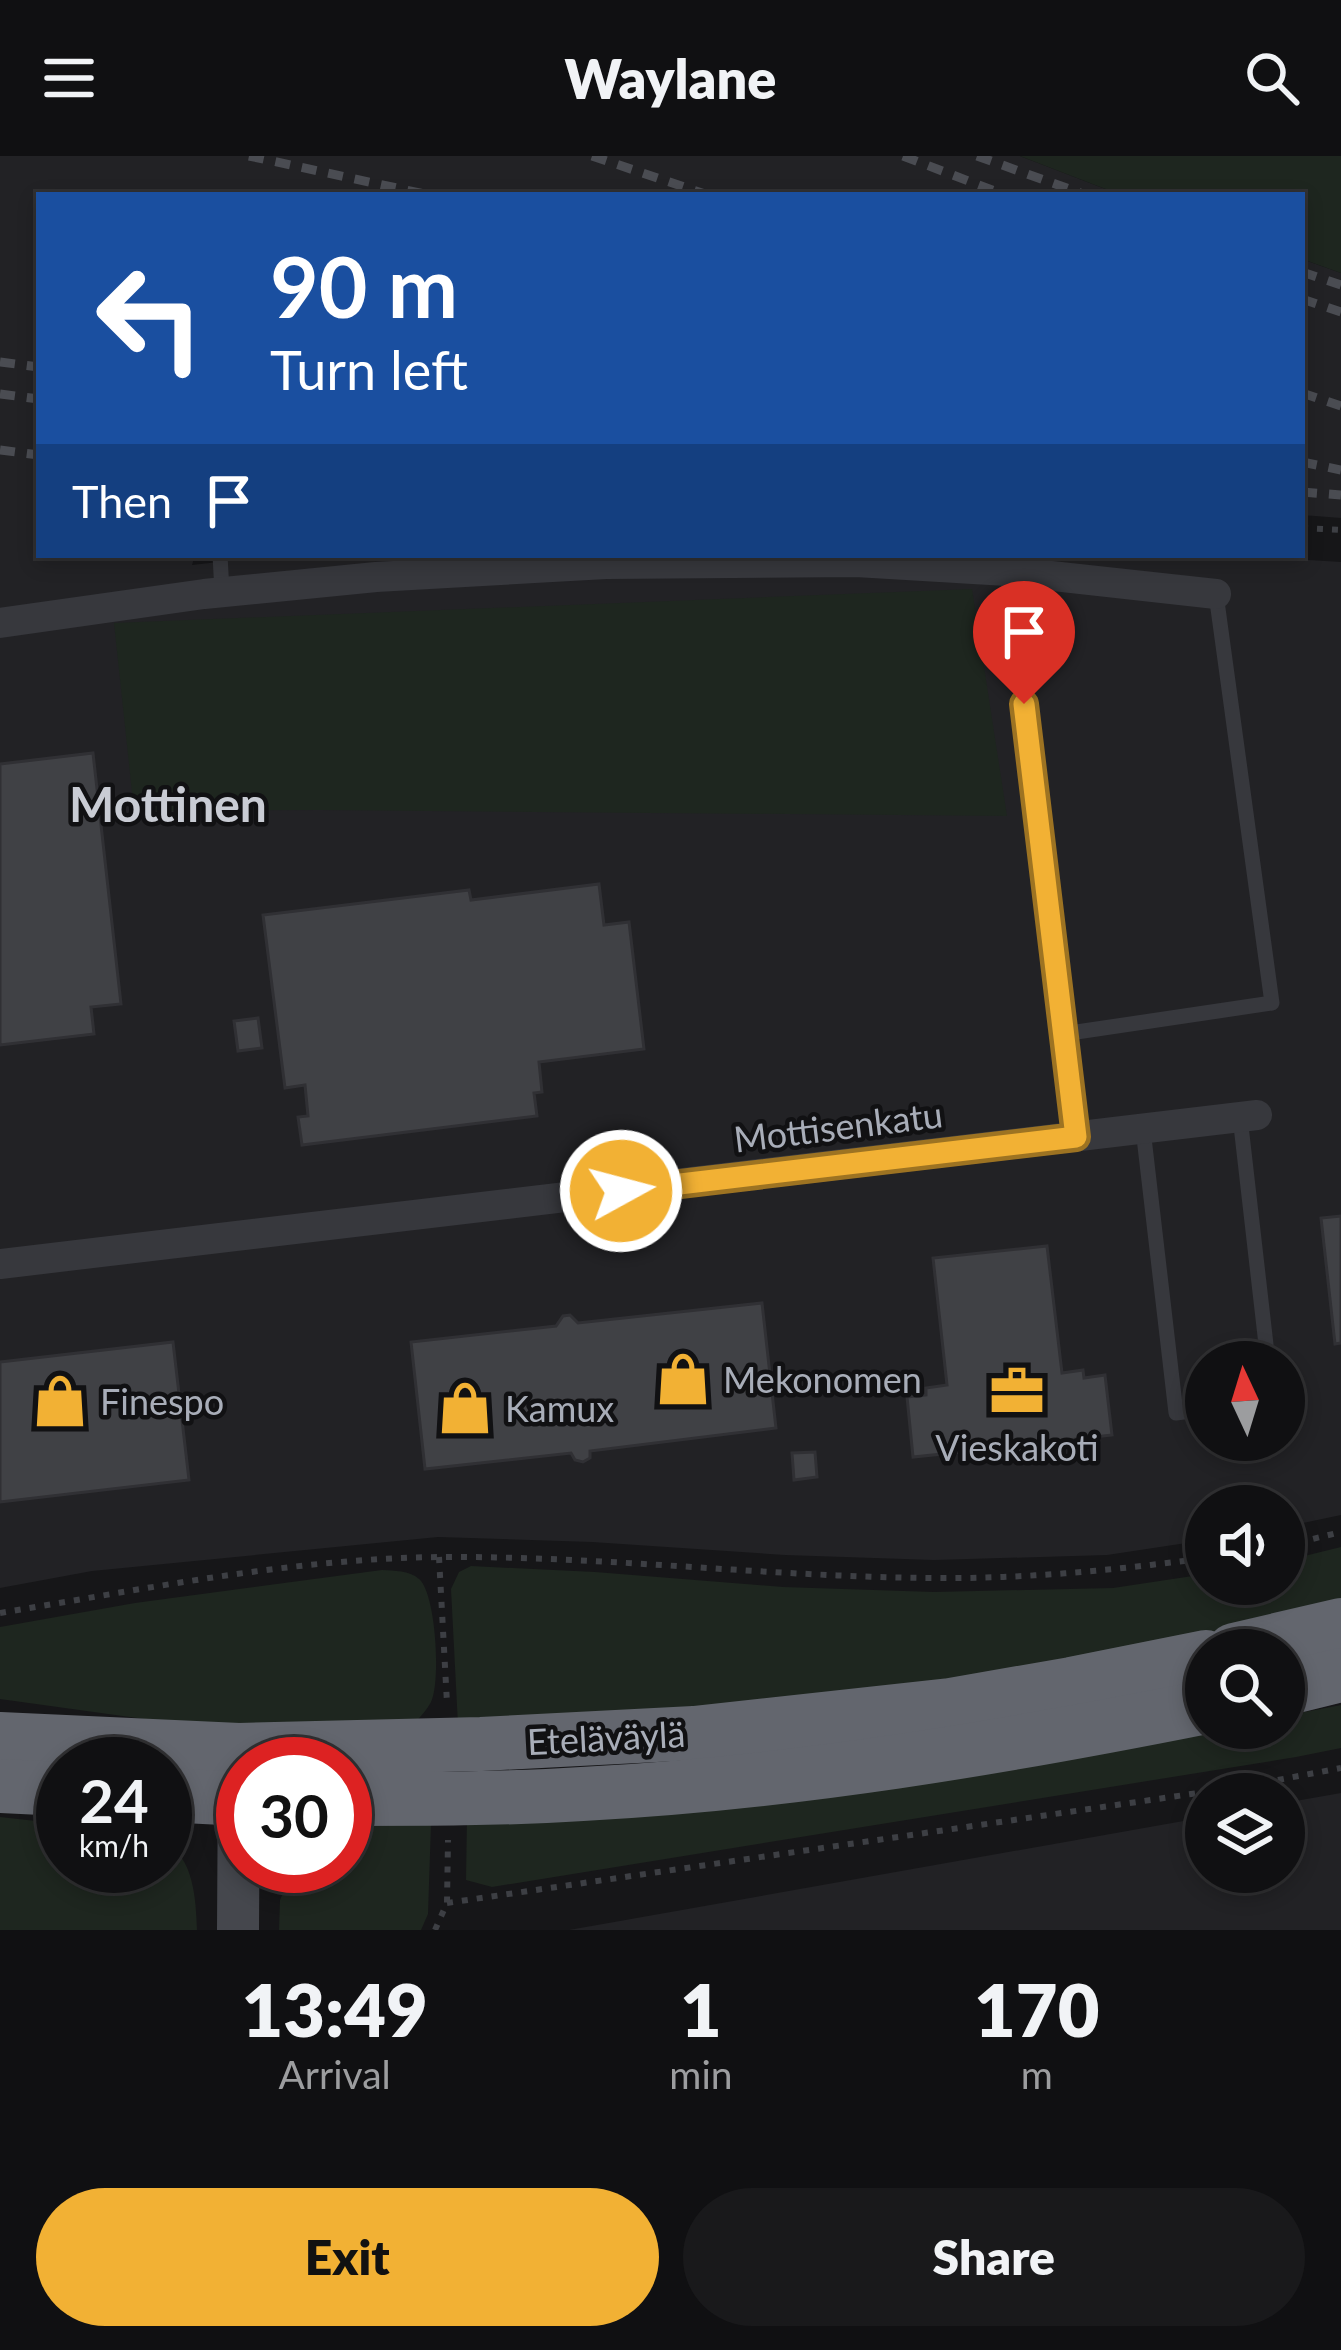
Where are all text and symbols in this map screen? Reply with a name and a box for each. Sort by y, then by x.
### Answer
icon: menu [36,45,102,111]
icon: search [1239,45,1305,111]
text: Waylane [565,46,776,111]
text: 90 m [270,235,458,336]
icon: left [72,240,228,396]
text: Turn left [270,337,468,402]
icon: arrive [196,468,262,534]
text: Then [72,474,172,528]
pin [973,581,1075,704]
icon: arrive [991,599,1057,665]
district label: Mottinen [69,775,267,832]
street label: Mottisenkatu [731,1091,945,1161]
position arrow [558,1128,684,1254]
north arrow [1185,1341,1305,1461]
map controls [1185,1341,1305,1893]
shop icon: Mekonomen [654,1350,712,1408]
place label: Mekonomen [723,1357,922,1401]
office icon: Vieskakoti [988,1362,1046,1420]
shop icon: Finespo [31,1372,89,1430]
place label: Finespo [100,1379,224,1423]
shop icon: Kamux [436,1379,494,1437]
place label: Kamux [505,1386,614,1430]
place label: Vieskakoti [935,1425,1099,1469]
button: sound [1185,1485,1305,1605]
button: search [1185,1629,1305,1749]
street label: Eteläväylä [526,1711,686,1763]
speed limit sign: 30 [216,1737,372,1893]
text: 24 [79,1764,149,1836]
button: layers [1185,1773,1305,1893]
text: km/h [79,1827,149,1863]
text: 13:49 [242,1966,428,2052]
text: 1 [680,1966,722,2052]
text: 170 [974,1966,1099,2052]
text: Arrival [278,2051,391,2097]
text: min [669,2051,733,2097]
text: m [1021,2051,1053,2097]
button: Exit [36,2188,659,2326]
button: Share [683,2188,1305,2326]

